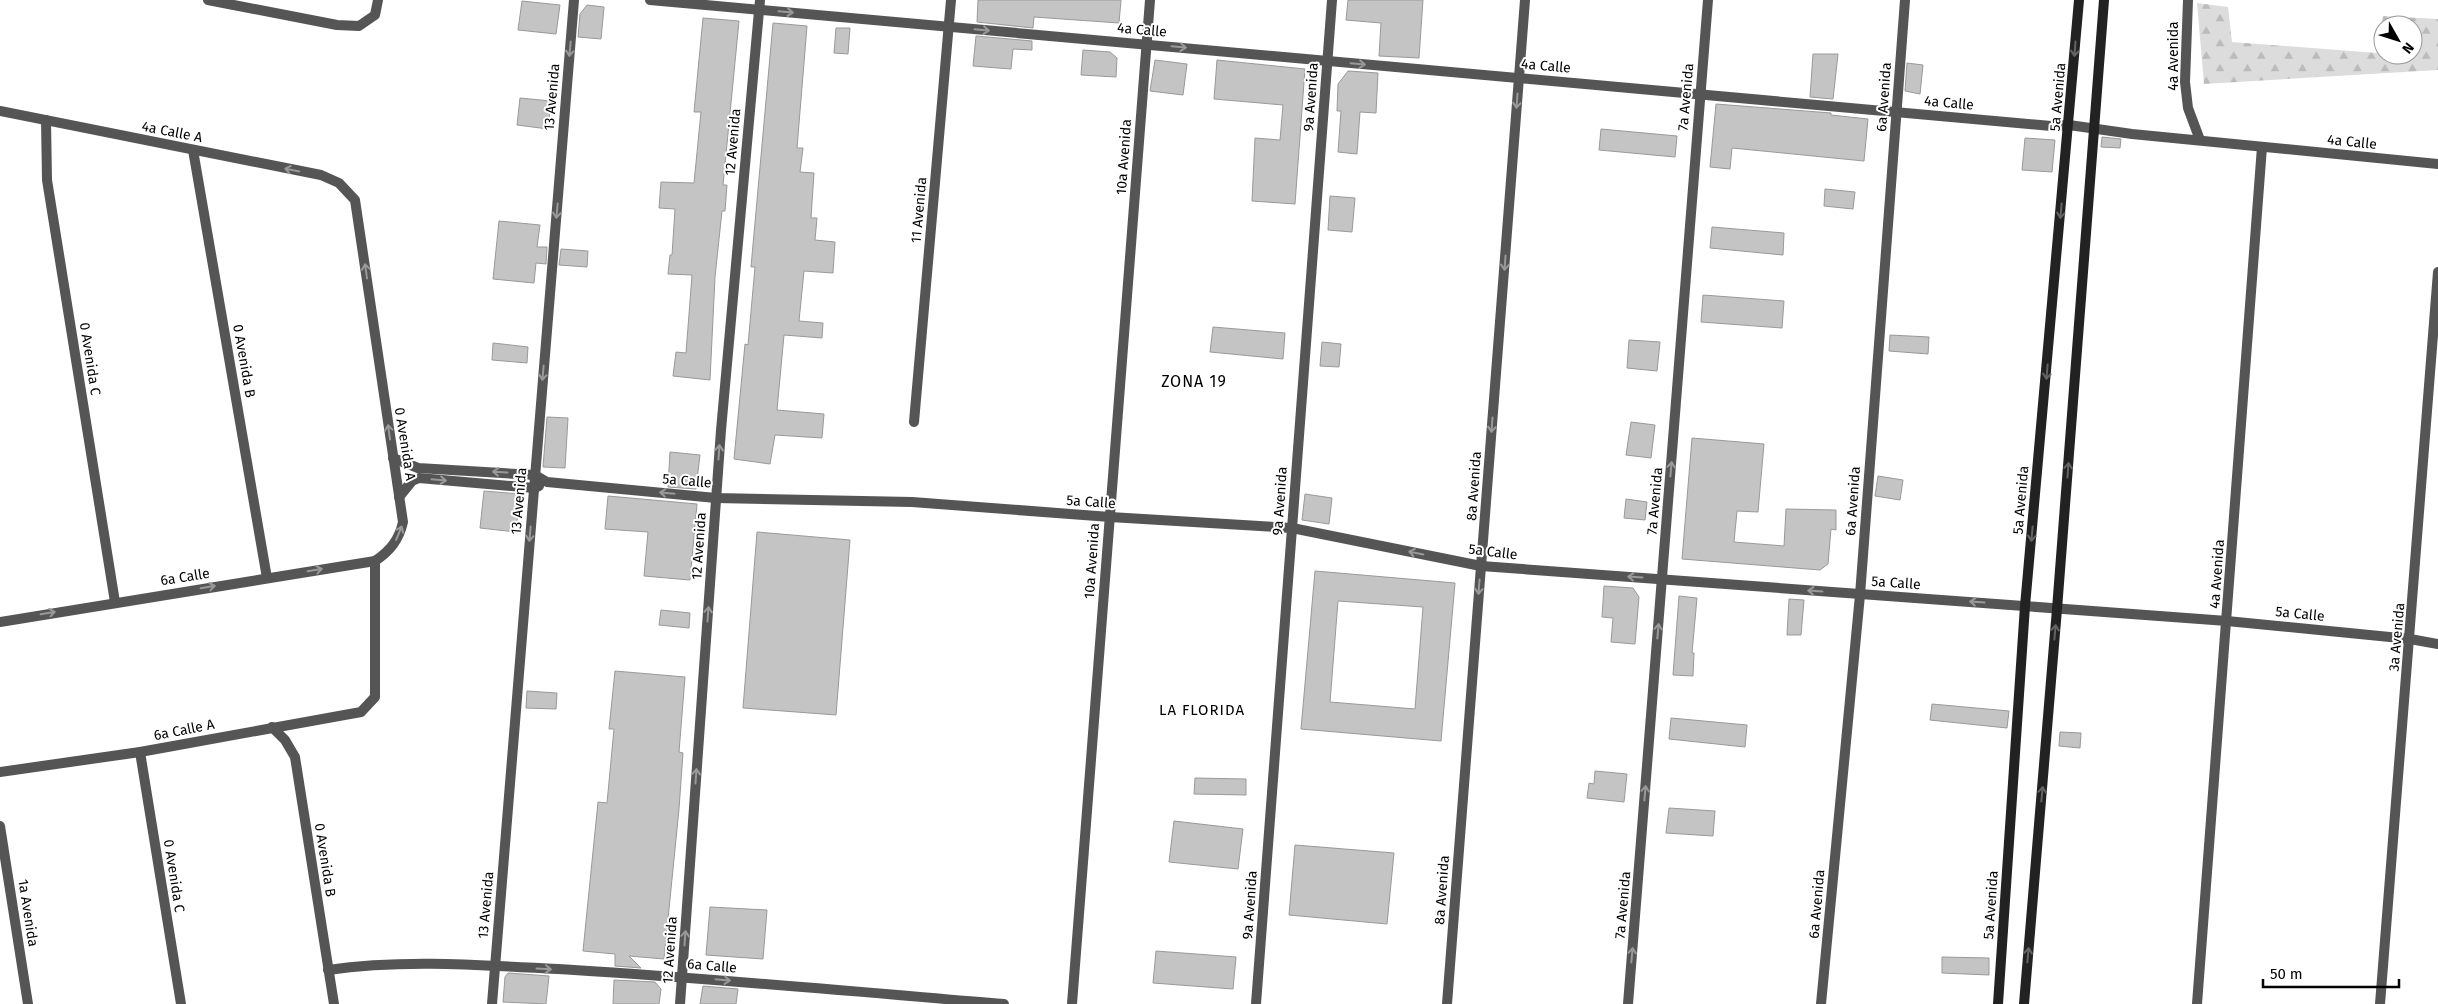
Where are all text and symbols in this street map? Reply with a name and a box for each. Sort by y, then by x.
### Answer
one-way arrow [777,7,793,17]
north arrow [2373,15,2423,65]
street label: 4a Calle [1116,19,1168,41]
street label: 4a Avenida [2165,21,2182,91]
one-way arrow [974,25,990,34]
text: N [2398,39,2417,57]
one-way arrow [565,40,574,56]
one-way arrow [2071,40,2080,56]
one-way arrow [1171,42,1187,52]
street label: 4a Calle [1520,55,1572,77]
one-way arrow [1350,59,1366,68]
street label: 9a Avenida [1300,62,1322,132]
street label: 6a Avenida [1873,62,1895,132]
street label: 5a Avenida [2047,62,2069,132]
street label: 13 Avenida [541,63,563,131]
street label: 7a Avenida [1675,63,1697,131]
street label: 4a Calle [1923,92,1975,114]
one-way arrow [1513,93,1522,109]
street label: 12 Avenida [722,108,744,176]
street label: 4a Calle A [140,118,204,146]
street label: 10a Avenida [1113,119,1135,195]
street label: 4a Calle [2326,131,2378,153]
one-way arrow [284,164,300,174]
street label: 11 Avenida [908,176,930,244]
one-way arrow [552,202,561,218]
one-way arrow [2057,202,2066,218]
one-way arrow [1500,255,1509,271]
one-way arrow [360,263,370,279]
street label: 0 Avenida C [76,321,104,397]
street label: 0 Avenida B [229,323,259,399]
one-way arrow [539,364,548,380]
one-way arrow [2042,364,2051,380]
district label: ZONA 19 [1161,372,1227,391]
street label: 0 Avenida A [391,406,419,482]
one-way arrow [1487,417,1497,433]
one-way arrow [384,424,394,440]
one-way arrow [715,444,724,460]
street label: 8a Avenida [1463,451,1485,521]
one-way arrow [1666,462,1676,478]
one-way arrow [2063,462,2073,478]
street label: 5a Avenida [2010,465,2032,535]
street label: 9a Avenida [1269,466,1291,536]
street label: 6a Avenida [1842,466,1864,536]
street label: 13 Avenida [508,467,530,535]
street label: 7a Avenida [1644,467,1666,535]
one-way arrow [492,468,508,477]
street label: 5a Calle [662,470,712,492]
one-way arrow [431,475,447,485]
one-way arrow [659,488,675,498]
street label: 5a Calle [1066,492,1116,512]
street label: 12 Avenida [688,512,710,580]
street label: 10a Avenida [1081,523,1103,599]
one-way arrow [394,526,404,541]
one-way arrow [525,526,535,542]
one-way arrow [2027,526,2037,542]
street label: 4a Avenida [2206,539,2228,609]
street label: 5a Calle [1468,541,1518,563]
one-way arrow [1409,548,1425,557]
street label: 6a Calle [159,565,211,589]
one-way arrow [307,565,323,575]
one-way arrow [1628,573,1644,582]
street label: 5a Calle [1871,573,1921,593]
one-way arrow [1475,579,1484,595]
one-way arrow [200,582,216,592]
one-way arrow [1807,586,1823,596]
one-way arrow [1969,598,1985,607]
street label: 3a Avenida [2386,602,2408,672]
street label: 5a Calle [2275,603,2325,625]
one-way arrow [703,606,712,622]
one-way arrow [40,608,56,618]
one-way arrow [1653,624,1663,640]
one-way arrow [2051,624,2060,640]
district label: LA FLORIDA [1159,701,1245,719]
street label: 6a Calle A [152,716,216,744]
one-way arrow [692,768,701,784]
one-way arrow [1640,786,1650,802]
one-way arrow [2037,786,2046,802]
street label: 0 Avenida B [311,822,339,898]
street label: 0 Avenida C [160,838,188,914]
street label: 8a Avenida [1431,855,1453,925]
street label: 6a Avenida [1806,869,1828,939]
street label: 9a Avenida [1239,870,1261,940]
street label: 5a Avenida [1980,870,2002,940]
street label: 13 Avenida [475,871,497,939]
street label: 7a Avenida [1612,871,1634,939]
street label: 1a Avenida [14,878,42,948]
street label: 12 Avenida [659,916,681,984]
one-way arrow [680,930,690,946]
one-way arrow [1628,948,1637,964]
one-way arrow [2023,948,2033,964]
street label: 6a Calle [686,955,738,977]
scale bar [2263,956,2399,988]
one-way arrow [535,964,551,973]
text: 50 m [2270,965,2303,983]
one-way arrow [715,975,731,985]

